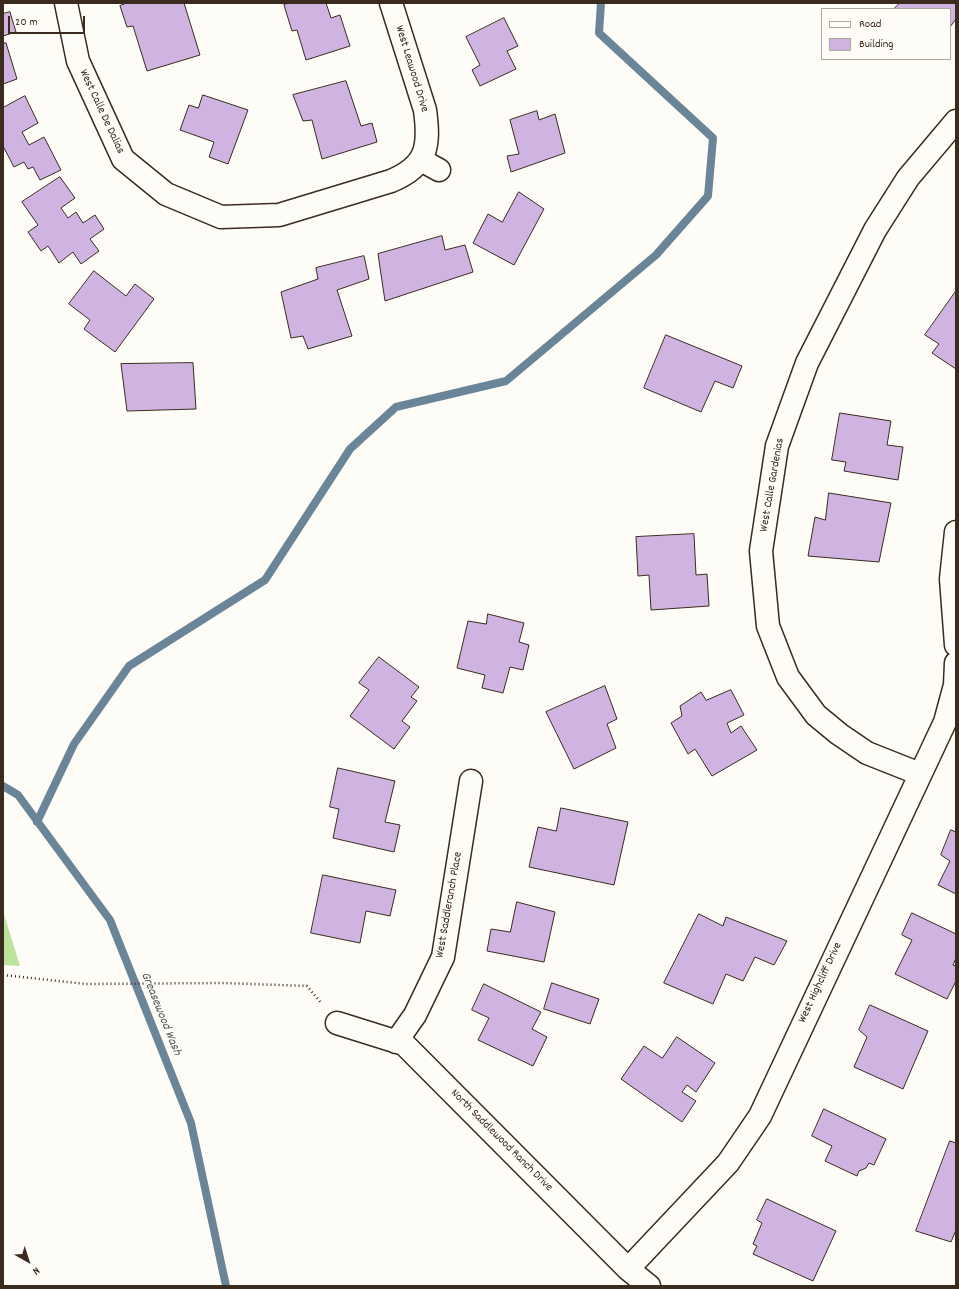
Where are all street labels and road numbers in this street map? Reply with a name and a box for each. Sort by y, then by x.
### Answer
street label: West Leawood Drive [391,24,431,114]
street label: West Calle De Dalias [75,68,127,156]
street label: West Calle Gardenias [758,437,788,533]
street label: West Saddleranch Place [434,851,466,959]
street label: West Highcliff Drive [796,940,846,1026]
street label: North Saddlewood Ranch Drive [447,1087,555,1195]

